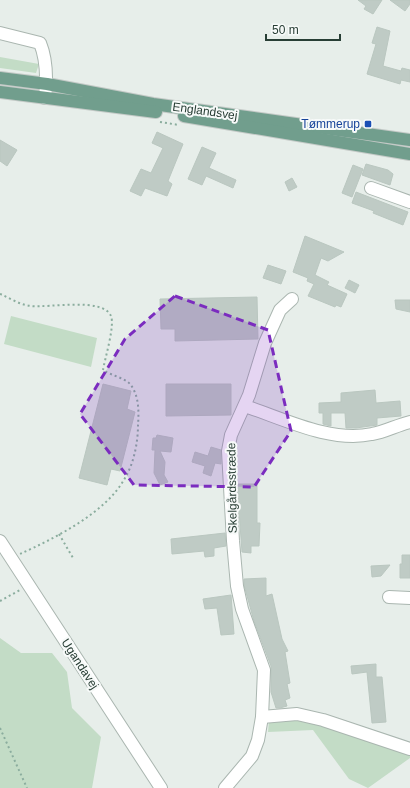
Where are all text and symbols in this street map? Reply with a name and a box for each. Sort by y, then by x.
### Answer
scale bar [266,16,340,42]
text: 50 m [272,23,299,37]
street label: Englandsvej [172,100,238,122]
place label: Tømmerup [301,117,360,131]
marker: Tømmerup [363,119,373,129]
street label: Skelgårdsstræde [224,442,240,533]
street label: Ugandavej [59,636,101,692]

